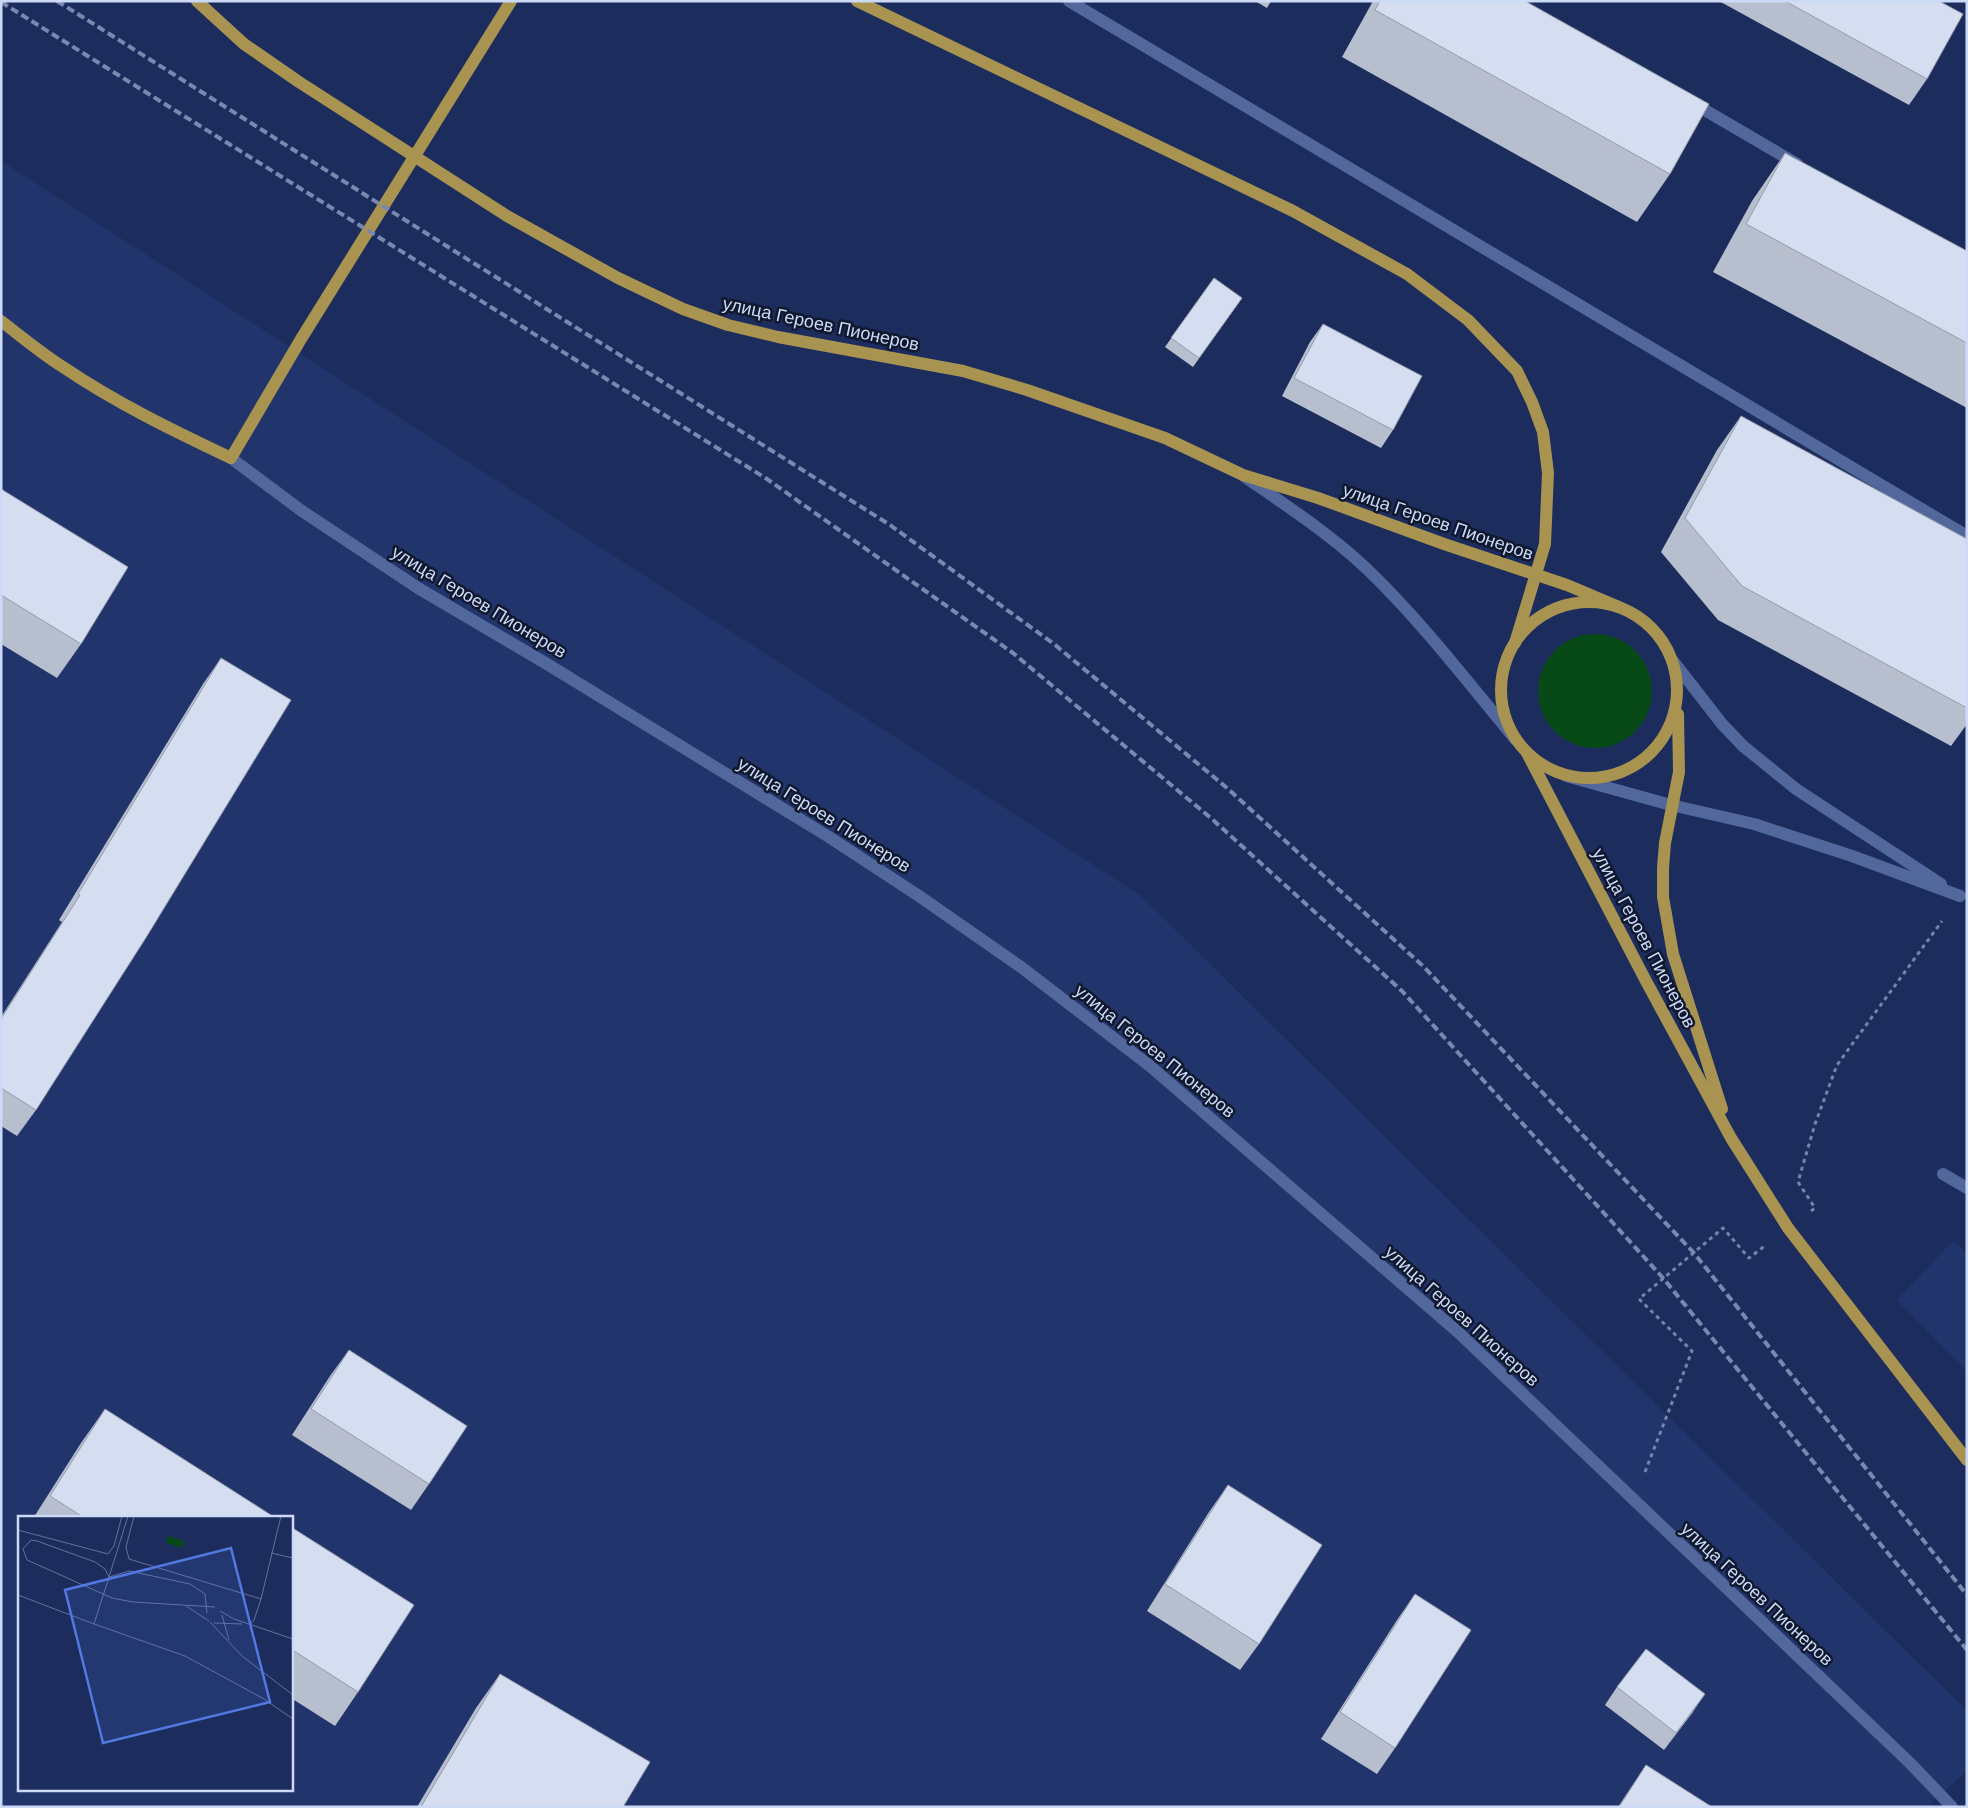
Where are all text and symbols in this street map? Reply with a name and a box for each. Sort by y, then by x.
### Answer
street label: улица Героев Пионеров [721,293,921,355]
street label: улица Героев Пионеров [1340,480,1536,564]
street label: улица Героев Пионеров [388,542,570,662]
street label: улица Героев Пионеров [734,753,914,877]
street label: улица Героев Пионеров [1588,845,1700,1031]
street label: улица Героев Пионеров [1071,980,1239,1122]
street label: улица Героев Пионеров [1381,1242,1543,1390]
inset map [18,1516,292,1790]
street label: улица Героев Пионеров [1677,1518,1837,1670]

